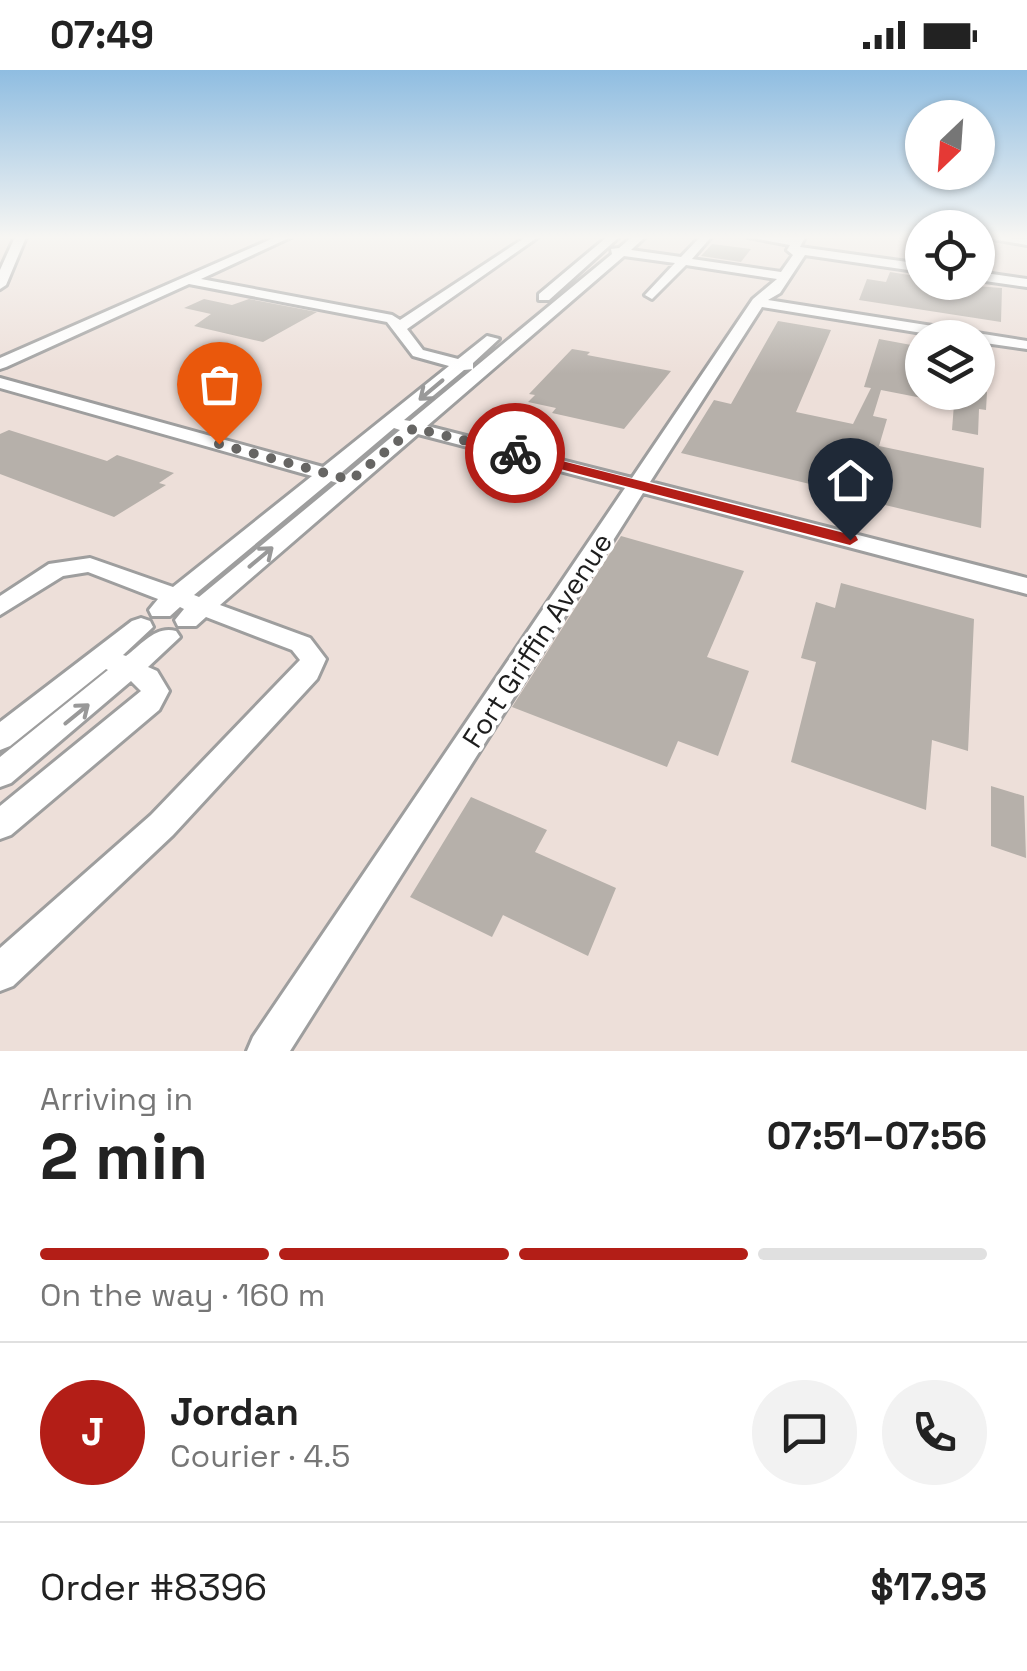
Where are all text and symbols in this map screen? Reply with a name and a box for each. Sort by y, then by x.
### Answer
text: 07:49 [50,11,154,59]
north arrow [905,100,995,190]
map controls [905,100,995,410]
button: locate [905,210,995,300]
button: layers [905,320,995,410]
pin [177,342,262,445]
icon: bag [192,357,247,412]
one-way arrow [419,378,445,400]
courier [465,403,565,503]
icon: bike [488,426,543,481]
pin [808,438,893,541]
icon: home [823,453,878,508]
street label: Fort Griffin Avenue [454,526,620,754]
one-way arrow [248,546,273,569]
one-way arrow [63,703,89,725]
text: Arriving in [40,1079,193,1119]
text: 07:51–07:56 [767,1112,987,1160]
text: 2 min [40,1115,208,1198]
text: On the way · 160 m [40,1275,325,1315]
button: chat [752,1380,857,1485]
button: phone [882,1380,987,1485]
text: Jordan [170,1388,299,1436]
text: J [81,1408,104,1456]
text: Courier · 4.5 [170,1436,351,1476]
text: Order #8396 [40,1563,267,1611]
text: $17.93 [870,1563,987,1611]

